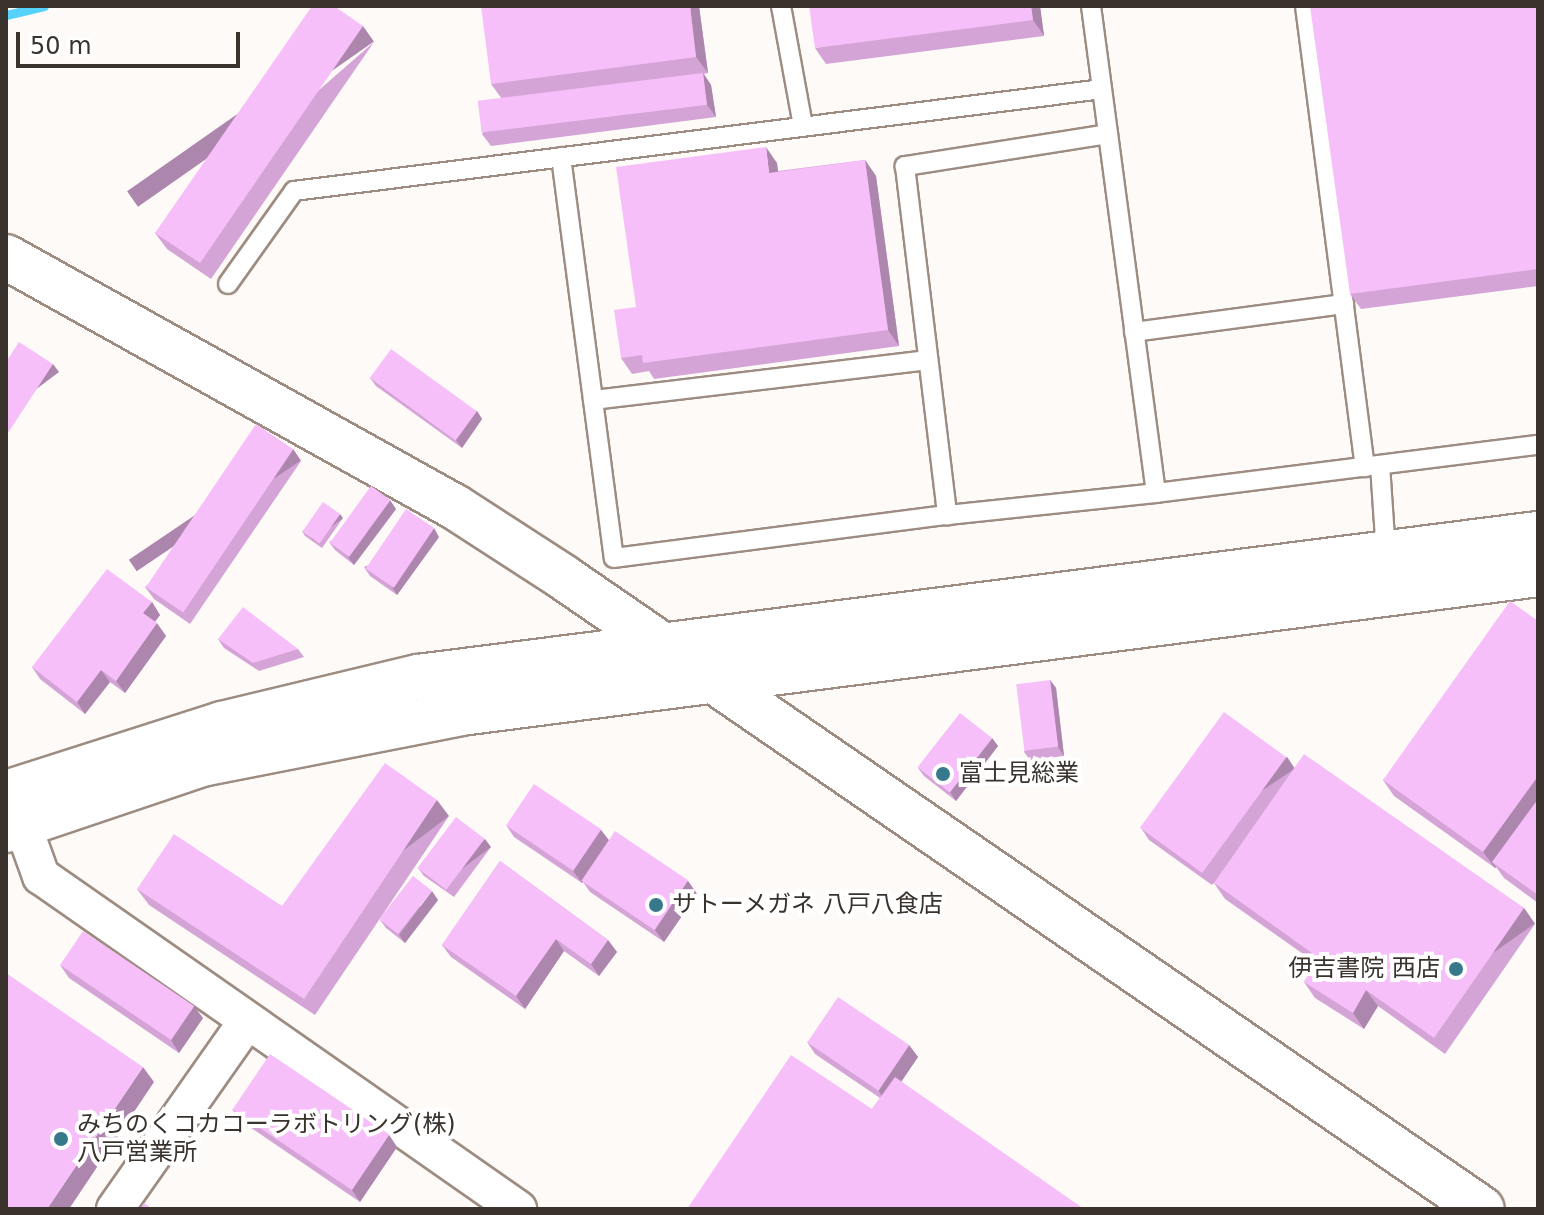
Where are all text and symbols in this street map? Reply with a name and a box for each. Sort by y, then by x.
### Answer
scale bar [20,16,244,66]
text: 50 m [30,32,92,60]
place label: 富士見総業 [959,760,1079,788]
marker: 富士見総業 [934,765,952,783]
place label: サトーメガネ 八戸八食店 [672,891,944,919]
marker: サトーメガネ 八戸八食店 [647,896,665,914]
place label: 伊吉書院 西店 [1288,955,1440,983]
marker: 伊吉書院 西店 [1447,960,1465,978]
place label: みちのくコカコーラボトリング(株) 八戸営業所 [77,1111,456,1167]
marker: みちのくコカコーラボトリング(株) 八戸営業所 [52,1130,70,1148]

